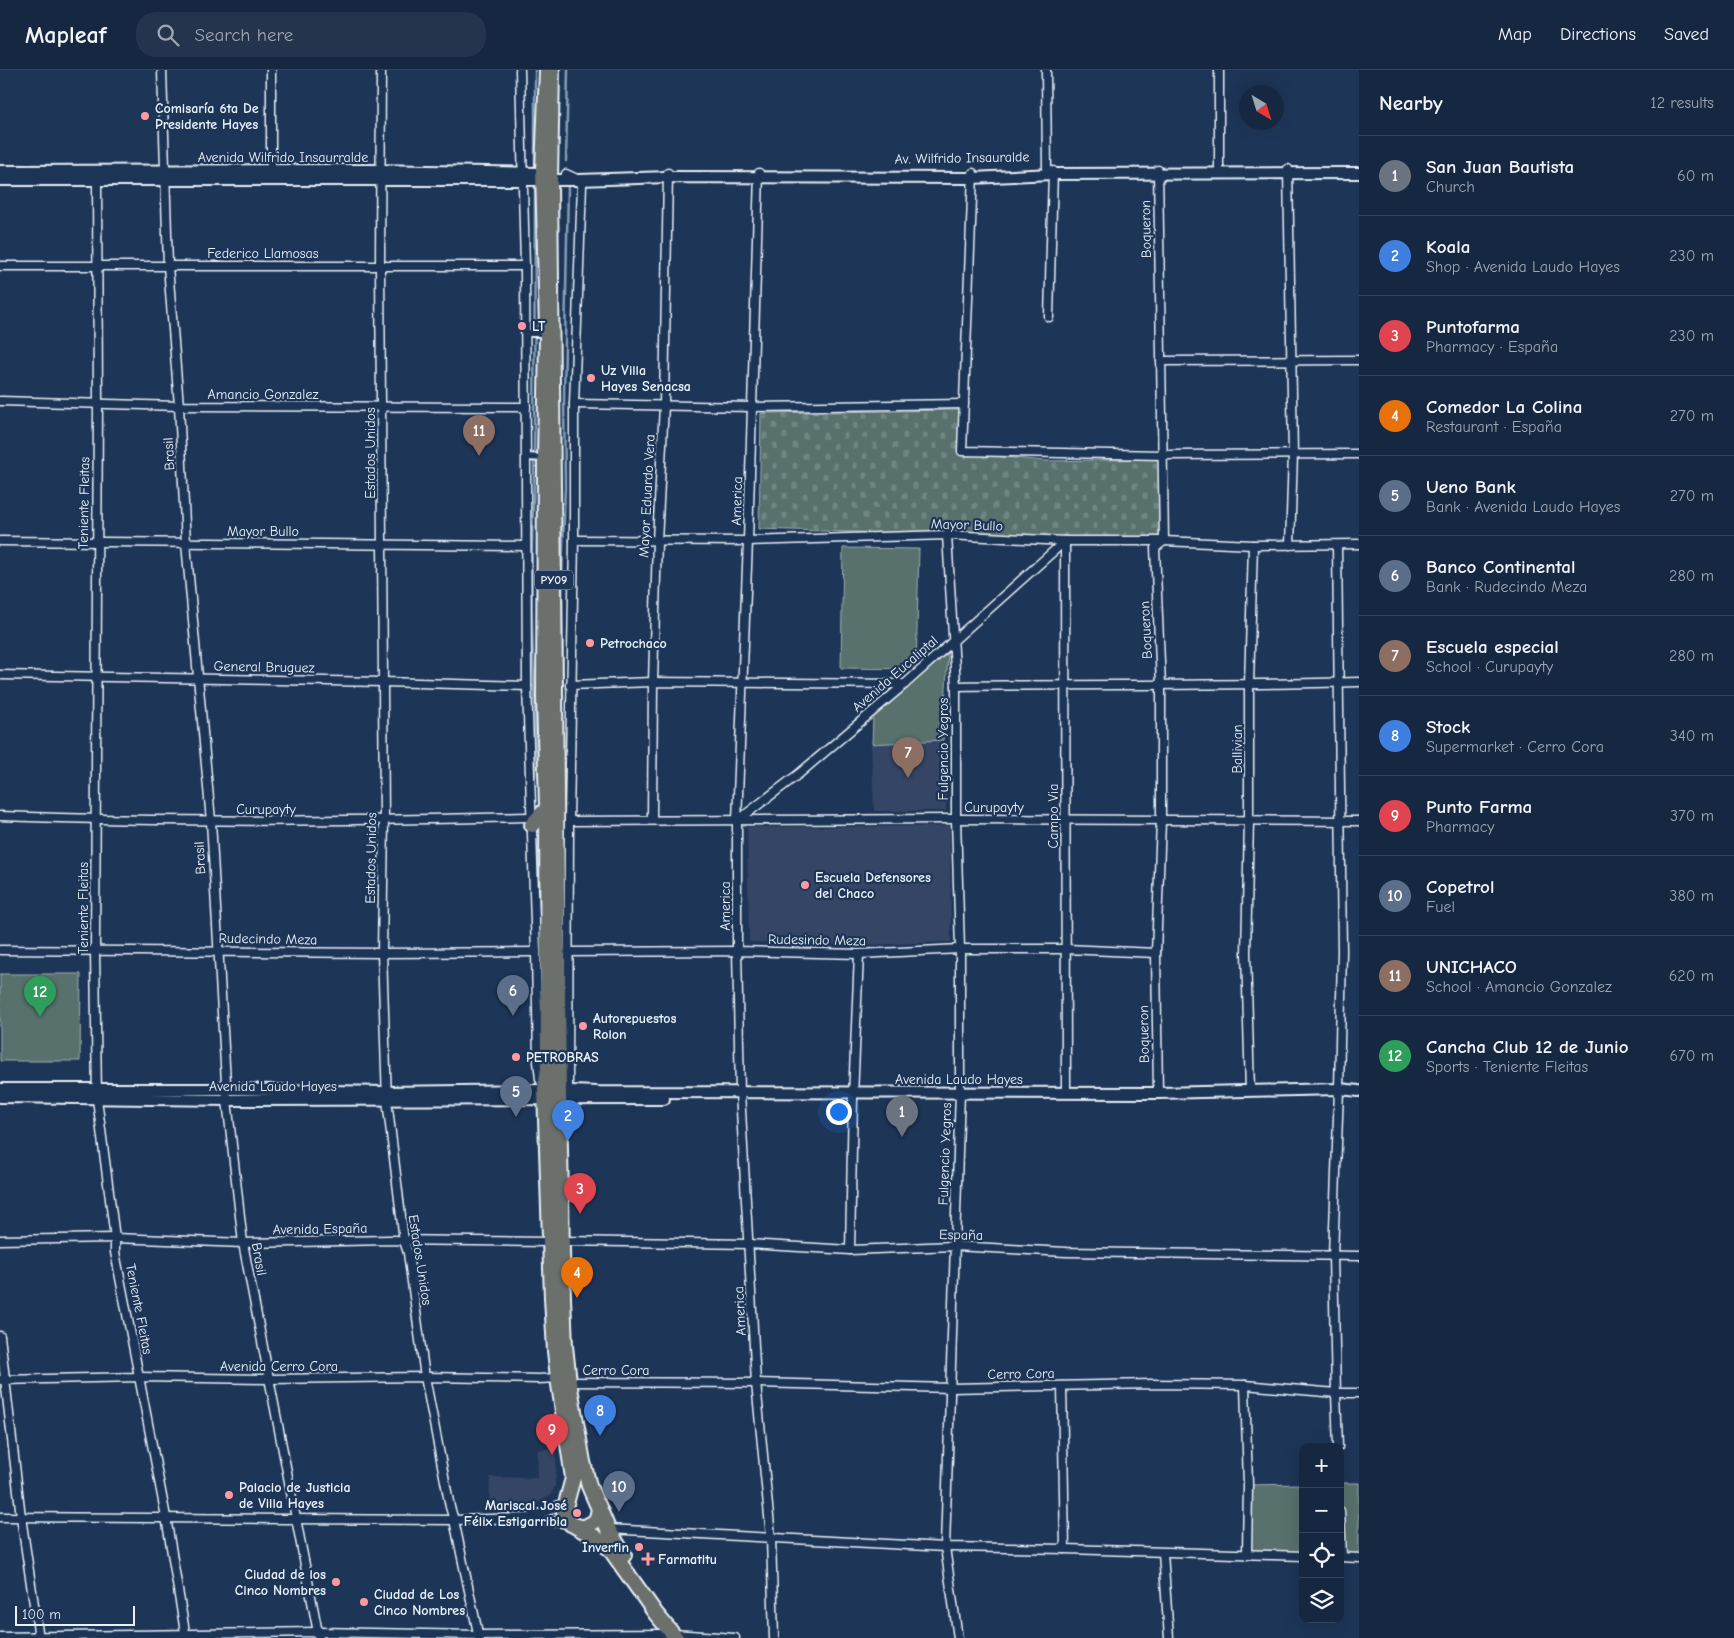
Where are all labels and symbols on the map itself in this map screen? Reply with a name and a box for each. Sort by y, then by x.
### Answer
north arrow [1239,85,1284,130]
place label: Comisaría 6ta De Presidente Hayes [155,100,259,133]
marker: Comisaría 6ta De Presidente Hayes [139,110,151,122]
street label: Av. Wilfrido Insauralde [894,148,1030,168]
street label: Avenida Wilfrido Insaurralde [198,149,368,166]
street label: Boqueron [1137,200,1155,258]
street label: Federico Llamosas [207,245,319,262]
place label: LT [532,318,546,335]
marker: LT [516,320,528,332]
place label: Uz Villa Hayes Senacsa [601,362,691,395]
marker: Uz Villa Hayes Senacsa [585,372,597,384]
street label: Amancio Gonzalez [208,386,319,403]
street label: Estados Unidos [362,407,379,499]
pin: 11 [463,415,495,456]
street label: Mayor Eduardo Vera [635,434,659,558]
street label: Brasil [160,437,178,471]
street label: Teniente Fleitas [75,457,93,549]
street label: America [728,476,746,526]
street label: Mayor Bullo [931,515,1003,535]
street label: Mayor Bullo [227,523,299,540]
road number: PY09 [535,570,573,590]
street label: Boqueron [1136,601,1156,659]
street label: Avenida Eucaliptal [849,632,941,716]
place label: Petrochaco [600,635,667,652]
marker: Petrochaco [584,637,596,649]
street label: General Bruguez [213,658,315,676]
street label: Fulgencio Yegros [935,697,952,800]
street label: Ballivian [1229,724,1246,774]
pin: 7 [892,737,924,778]
street label: Campo Via [1045,784,1062,848]
street label: Curupayty [964,799,1025,816]
street label: Curupayty [236,801,297,818]
street label: Estados Unidos [362,812,380,904]
street label: Brasil [191,841,209,875]
street label: Teniente Fleitas [75,862,92,954]
place label: Escuela Defensores del Chaco [815,869,931,902]
marker: Escuela Defensores del Chaco [799,879,811,891]
street label: America [717,881,734,931]
street label: Rudecindo Meza [218,930,318,948]
street label: Rudesindo Meza [768,931,866,949]
pin: 6 [497,975,529,1016]
pin: 12 [24,976,56,1017]
street label: Boqueron [1135,1005,1153,1063]
place label: Autorepuestos Rolon [593,1010,676,1043]
marker: Autorepuestos Rolon [577,1020,589,1032]
place label: PETROBRAS [526,1049,599,1066]
marker: PETROBRAS [510,1051,522,1063]
street label: Avenida Laudo Hayes [895,1071,1023,1088]
pin: 5 [500,1076,532,1117]
street label: Avenida Laudo Hayes [209,1078,337,1095]
pin: 1 [886,1096,918,1137]
your location [826,1099,852,1125]
pin: 2 [552,1100,584,1141]
street label: Fulgencio Yegros [935,1102,955,1206]
pin: 3 [564,1173,596,1214]
street label: Estados Unidos [404,1213,436,1307]
street label: Avenida España [272,1220,368,1238]
street label: España [939,1226,983,1244]
street label: Brasil [248,1241,270,1277]
pin: 4 [561,1257,593,1298]
street label: Teniente Fleitas [122,1262,156,1356]
street label: America [730,1286,750,1336]
street label: Avenida Cerro Cora [220,1358,338,1375]
street label: Cerro Cora [582,1362,650,1379]
street label: Cerro Cora [987,1365,1055,1383]
pin: 8 [584,1395,616,1436]
pin: 9 [536,1414,568,1455]
pin: 10 [603,1471,635,1512]
place label: Palacio de Justicia de Villa Hayes [239,1479,351,1512]
marker: Palacio de Justicia de Villa Hayes [223,1489,235,1501]
place label: Mariscal José Félix Estigarribia [464,1497,567,1530]
marker: Mariscal José Félix Estigarribia [571,1507,583,1519]
place label: Inverfin [582,1539,629,1556]
marker: Inverfin [633,1541,645,1553]
place label: Farmatitu [658,1551,717,1568]
marker: Farmatitu [642,1553,654,1565]
place label: Ciudad de los Cinco Nombres [235,1566,326,1599]
marker: Ciudad de los Cinco Nombres [330,1576,342,1588]
place label: Ciudad de Los Cinco Nombres [374,1586,465,1619]
marker: Ciudad de Los Cinco Nombres [358,1596,370,1608]
scale bar [15,1603,135,1626]

